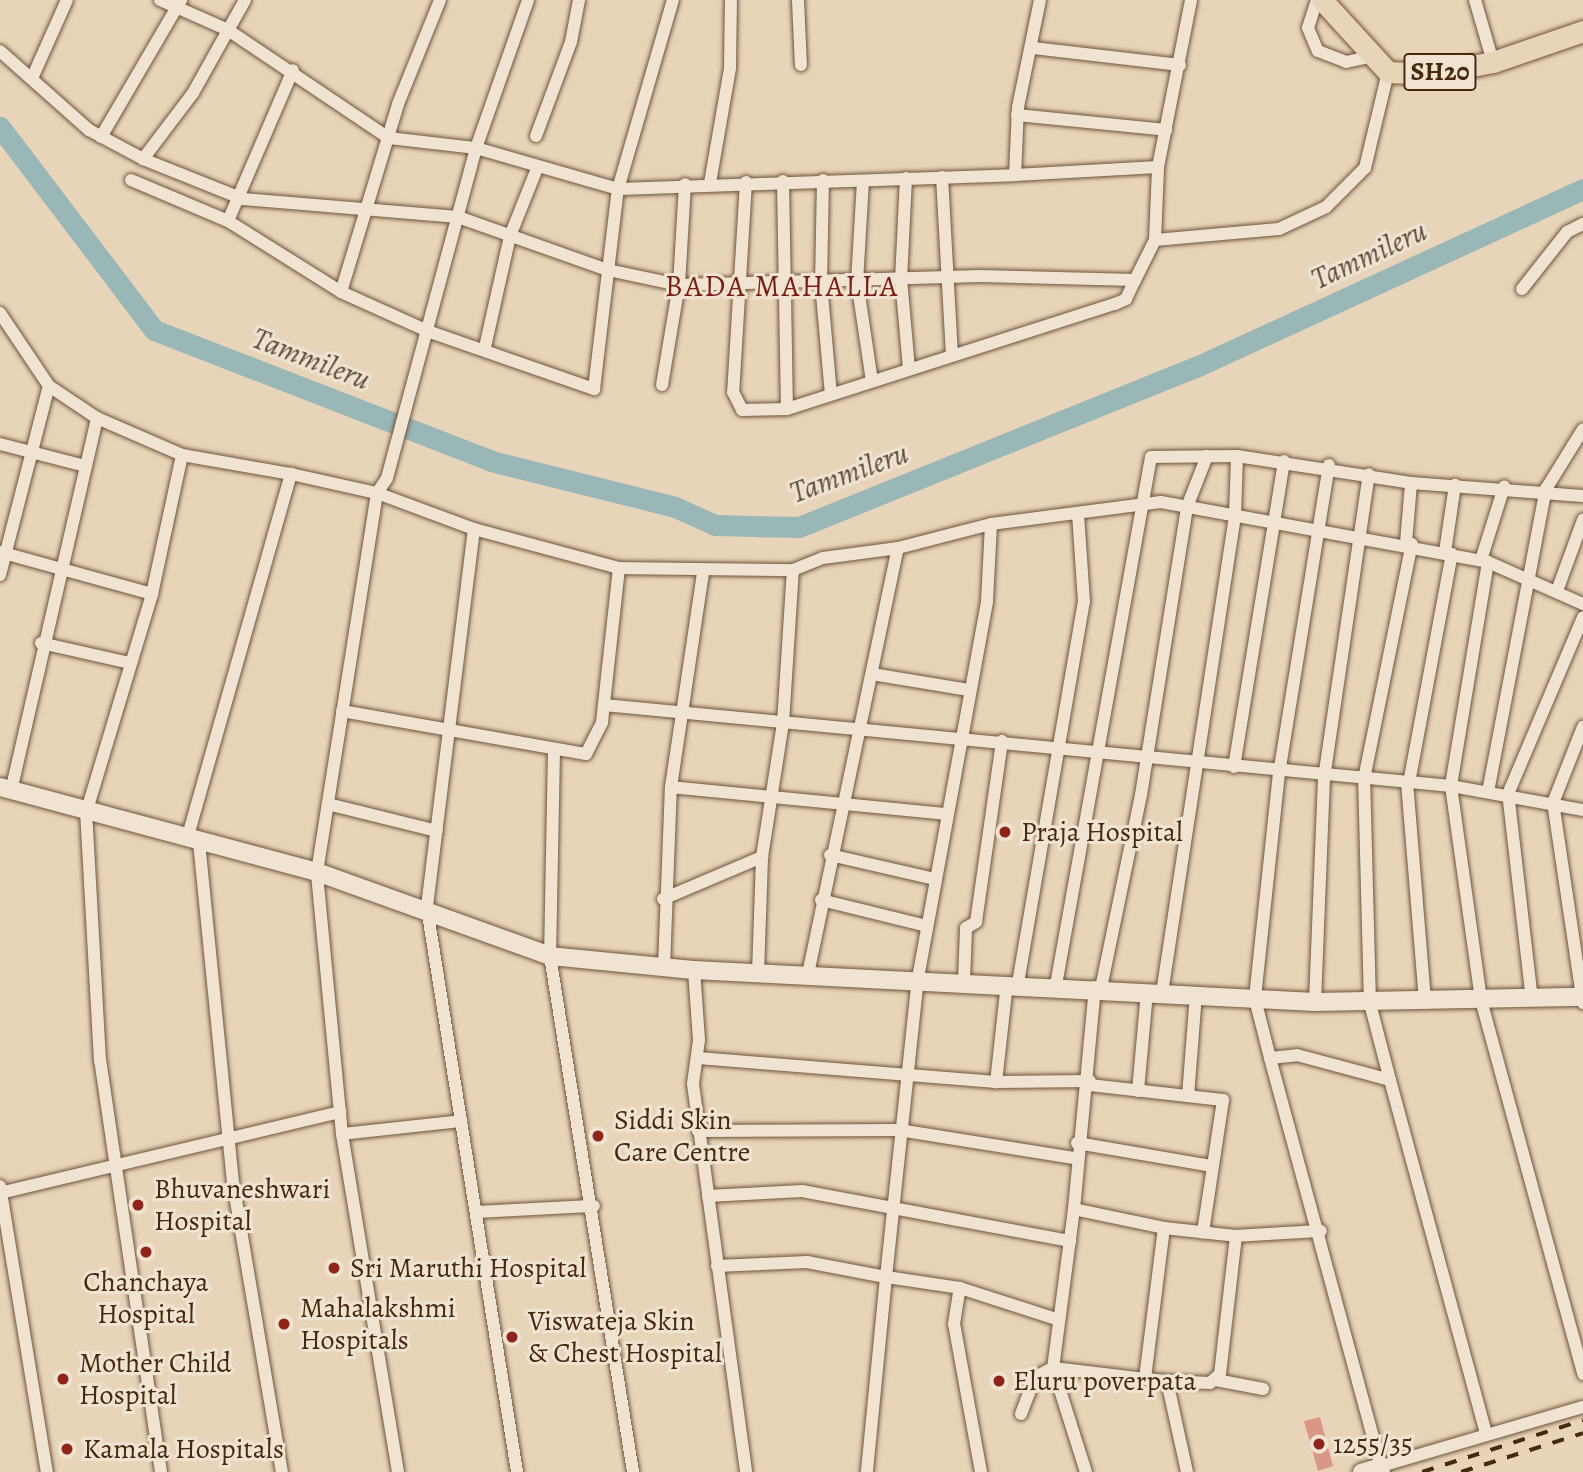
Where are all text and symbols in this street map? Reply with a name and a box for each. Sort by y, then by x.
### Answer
road number: SH20 [1403,50,1477,94]
water label: Tammileru [1306,213,1432,297]
district label: BADA MAHALLA [666,268,898,304]
water label: Tammileru [247,320,375,398]
water label: Tammileru [785,435,913,511]
place label: Praja Hospital [1021,815,1183,849]
marker: Praja Hospital [995,822,1015,842]
place label: Siddi Skin Care Centre [614,1103,750,1169]
marker: Siddi Skin Care Centre [588,1126,608,1146]
place label: Bhuvaneshwari Hospital [154,1172,330,1238]
marker: Bhuvaneshwari Hospital [128,1195,148,1215]
marker: Chanchaya Hospital [136,1242,156,1262]
place label: Sri Maruthi Hospital [350,1251,586,1285]
marker: Sri Maruthi Hospital [324,1258,344,1278]
place label: Chanchaya Hospital [83,1265,209,1331]
place label: Mahalakshmi Hospitals [300,1291,456,1357]
place label: Viswateja Skin & Chest Hospital [528,1304,722,1370]
marker: Mahalakshmi Hospitals [274,1314,294,1334]
marker: Viswateja Skin & Chest Hospital [502,1327,522,1347]
place label: Mother Child Hospital [79,1346,231,1412]
place label: Eluru poverpata [1013,1364,1197,1398]
marker: Mother Child Hospital [53,1369,73,1389]
marker: Eluru poverpata [991,1373,1007,1389]
place label: 1255/35 [1333,1427,1413,1461]
place label: Kamala Hospitals [83,1432,284,1466]
marker: 1255/35 [1311,1436,1327,1452]
marker: Kamala Hospitals [57,1439,77,1459]

